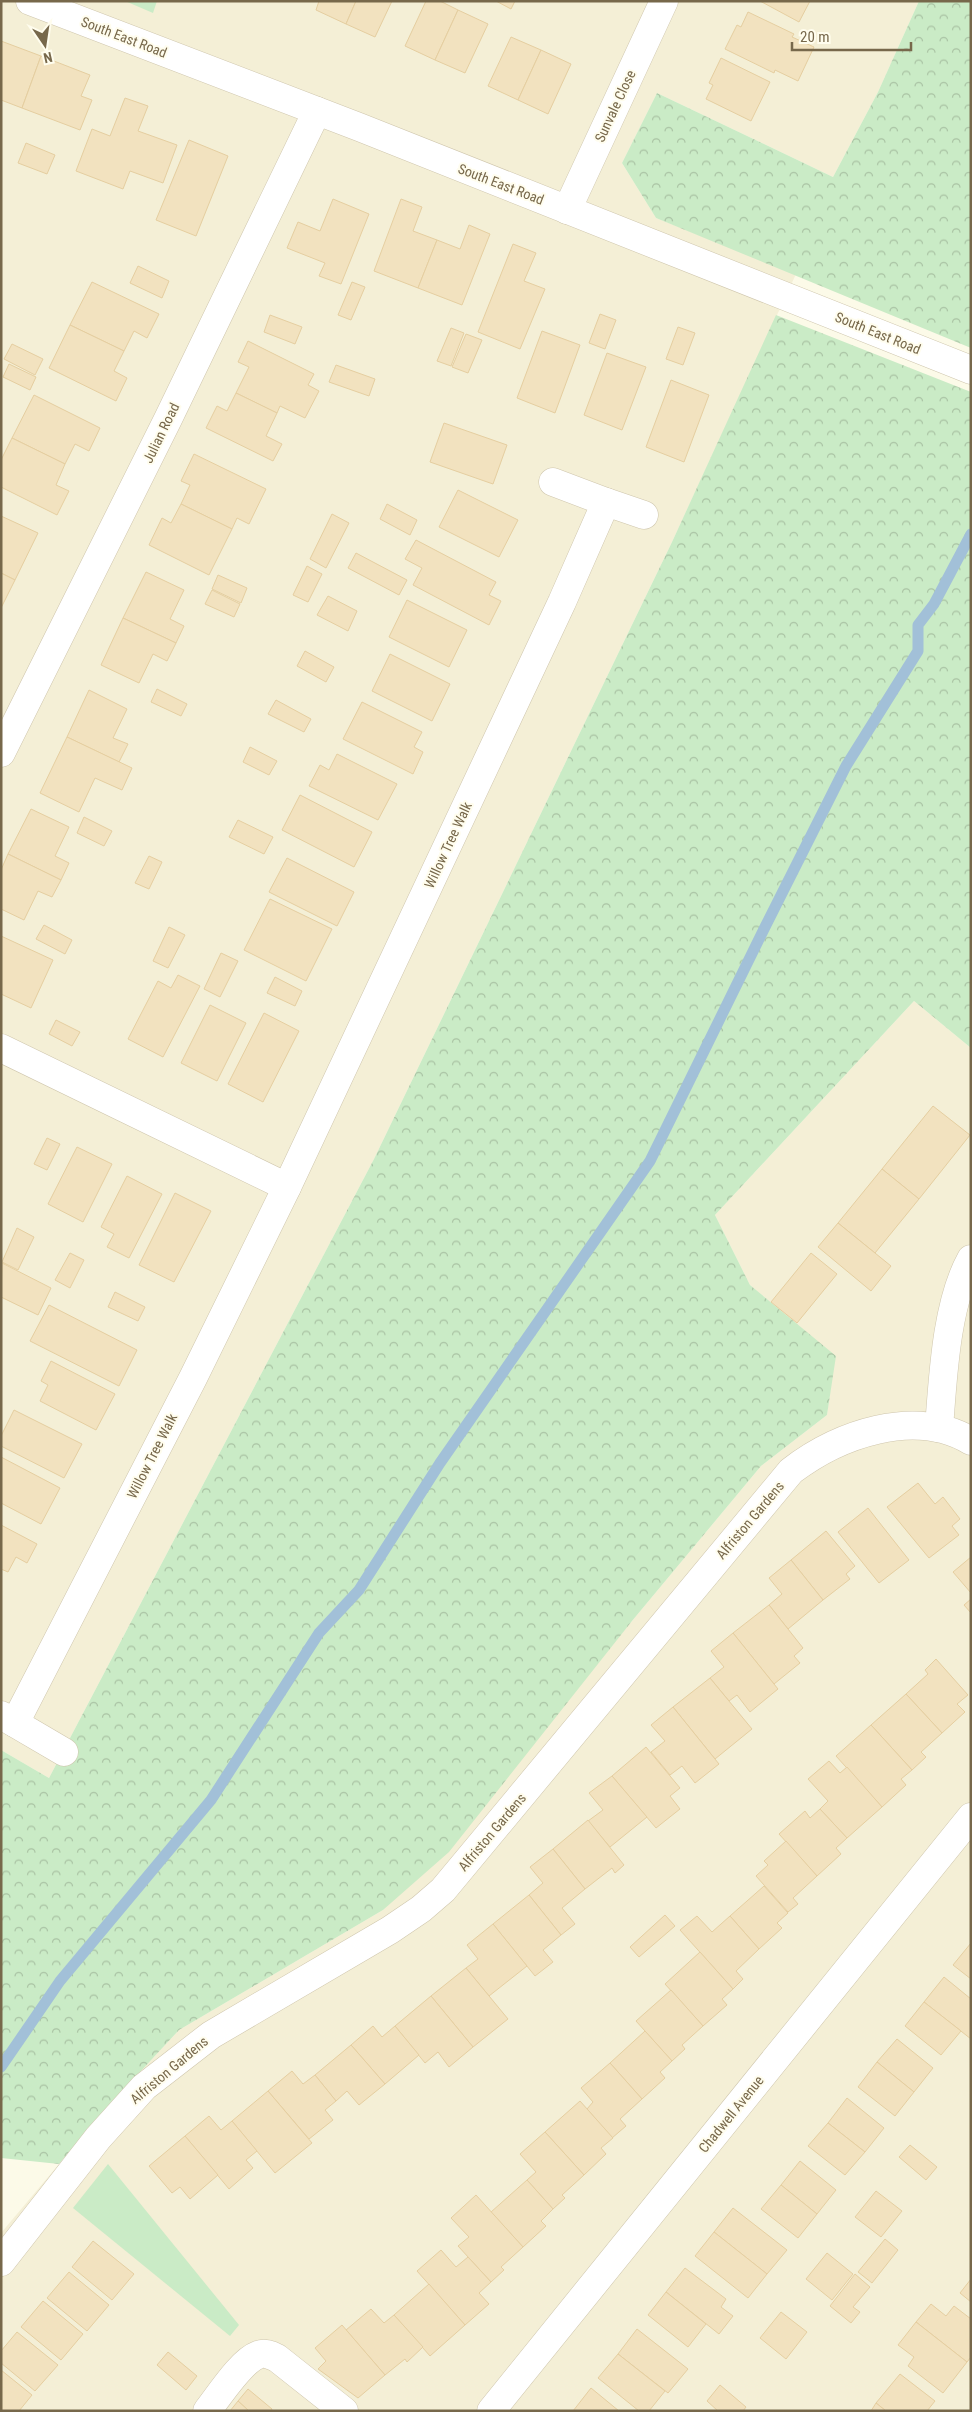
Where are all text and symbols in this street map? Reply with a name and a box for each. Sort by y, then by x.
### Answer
street label: South East Road [79,13,169,61]
north arrow [20,20,70,70]
scale bar [792,20,911,52]
text: 20 m [800,28,830,46]
text: N [42,49,54,66]
street label: Sunvale Close [591,67,639,145]
street label: South East Road [456,160,546,208]
street label: South East Road [833,309,923,357]
street label: Julian Road [140,400,182,466]
street label: Willow Tree Walk [421,799,475,891]
street label: Willow Tree Walk [124,1410,181,1501]
street label: Alfriston Gardens [713,1478,787,1562]
street label: Alfriston Gardens [455,1790,529,1874]
street label: Alfriston Gardens [127,2033,211,2107]
street label: Chadwell Avenue [695,2072,767,2156]

